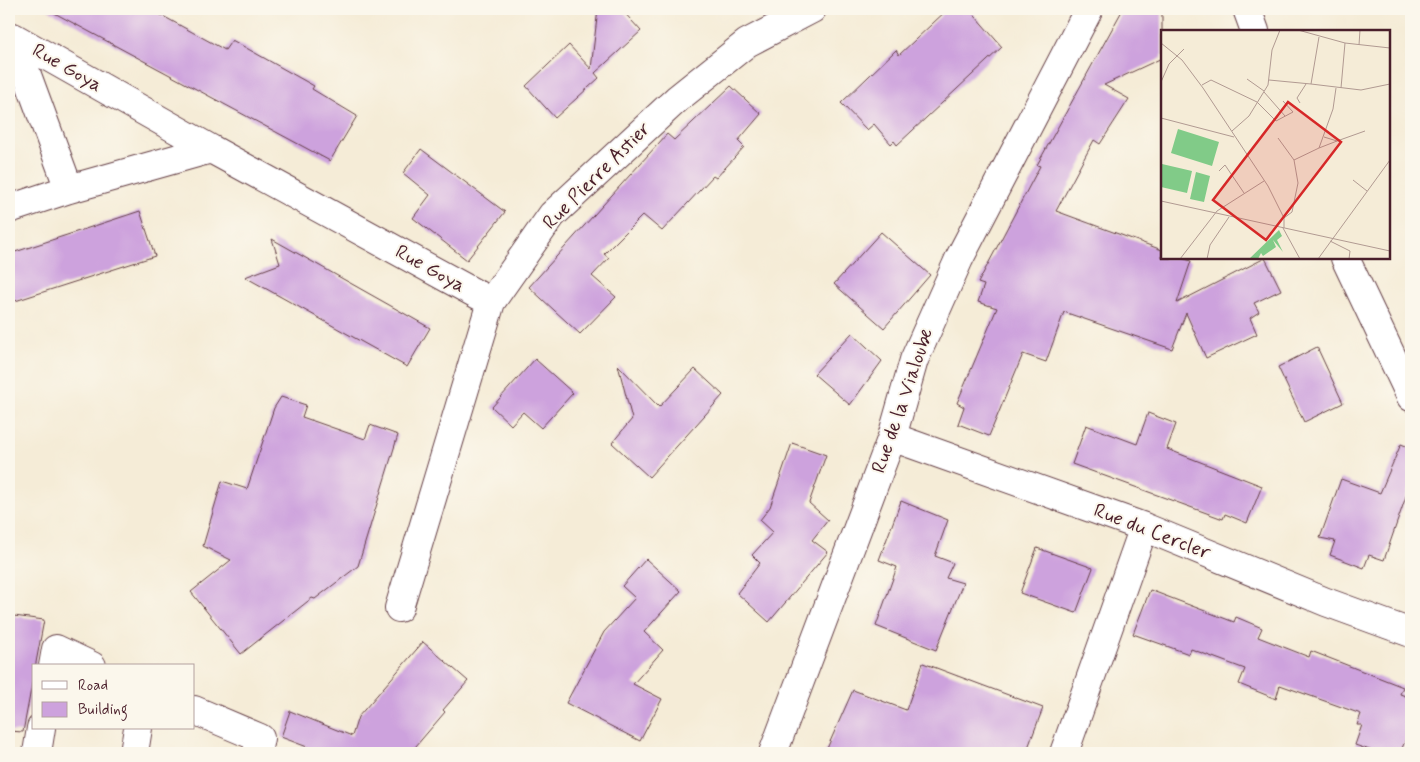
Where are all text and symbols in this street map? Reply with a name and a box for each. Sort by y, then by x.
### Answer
inset map [1161,30,1390,259]
street label: Rue Goya [27,37,107,99]
street label: Rue Pierre Astier [537,116,657,236]
street label: Rue Goya [390,239,470,299]
street label: Rue de la Vialoube [866,325,940,477]
street label: Rue du Cercler [1090,497,1215,567]
legend [32,664,195,730]
text: Road [78,676,108,696]
text: Building [78,700,128,721]

